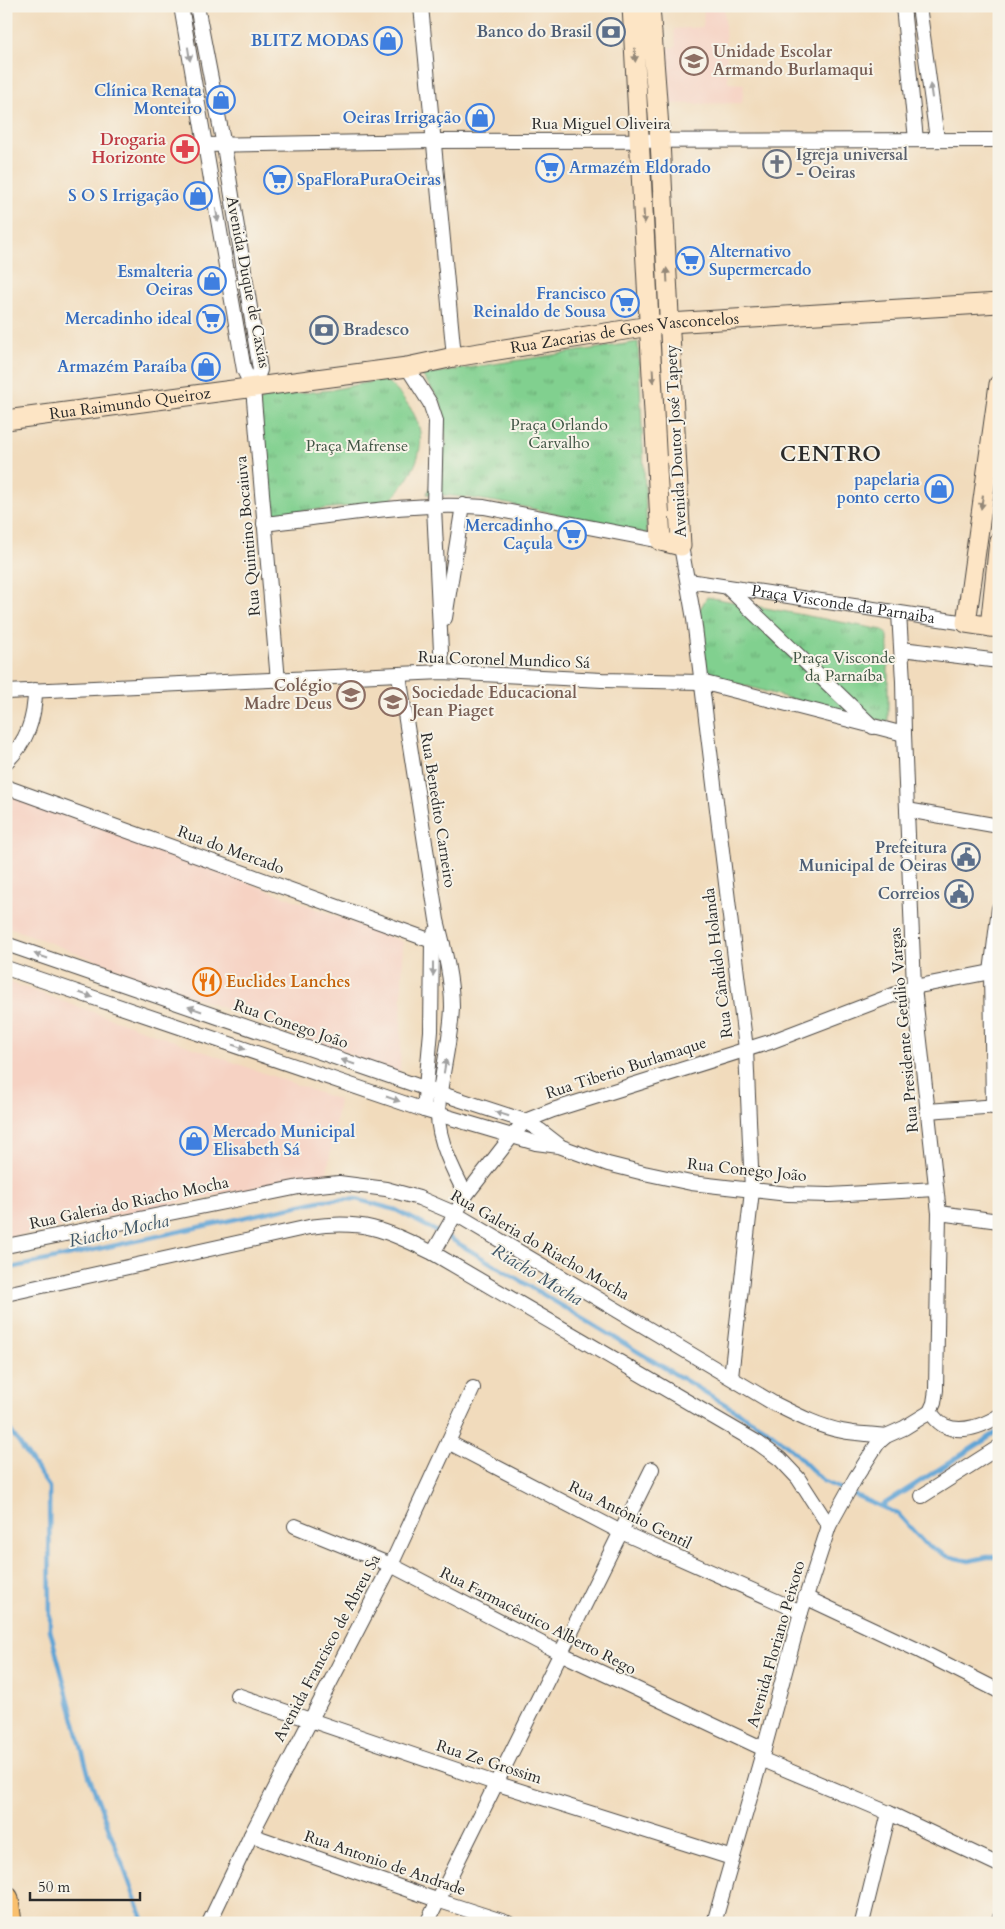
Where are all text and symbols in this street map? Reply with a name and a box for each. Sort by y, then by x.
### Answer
bank icon: Banco do Brasil [596,17,626,47]
place label: Banco do Brasil [476,21,592,43]
shop icon: BLITZ MODAS [373,26,403,56]
place label: BLITZ MODAS [251,30,369,52]
place label: Unidade Escolar Armando Burlamaqui [713,41,873,81]
school or university icon: Unidade Escolar Armando Burlamaqui [679,46,709,76]
one-way arrow [186,47,194,63]
one-way arrow [631,47,639,63]
place label: Clínica Renata Monteiro [94,80,202,120]
one-way arrow [927,83,935,99]
shop icon: Clínica Renata Monteiro [206,85,236,115]
shop icon: Oeiras Irrigação [465,103,495,133]
place label: Oeiras Irrigação [342,107,461,129]
street label: Rua Miguel Oliveira [531,113,671,135]
place label: Drogaria Horizonte [92,129,166,169]
pharmacy icon: Drogaria Horizonte [170,134,200,164]
place label: Igreja universal - Oeiras [796,144,908,184]
church icon: Igreja universal - Oeiras [762,149,792,179]
supermarket icon: Armazém Eldorado [535,153,565,183]
place label: Armazém Eldorado [569,157,711,179]
supermarket icon: SpaFloraPuraOeiras [263,165,293,195]
place label: SpaFloraPuraOeiras [297,169,441,191]
shop icon: S O S Irrigação [183,181,213,211]
place label: S O S Irrigação [68,185,179,207]
street label: Avenida Duque de Caxias [221,194,275,370]
one-way arrow [213,207,221,223]
one-way arrow [640,209,648,225]
place label: Alternativo Supermercado [709,241,811,281]
supermarket icon: Alternativo Supermercado [675,246,705,276]
place label: Esmalteria Oeiras [117,261,193,301]
shop icon: Esmalteria Oeiras [197,266,227,296]
one-way arrow [663,266,671,282]
place label: Francisco Reinaldo de Sousa [473,283,606,323]
supermarket icon: Francisco Reinaldo de Sousa [610,288,640,318]
supermarket icon: Mercadinho ideal [196,304,226,334]
place label: Mercadinho ideal [65,308,192,330]
street label: Rua Zacarias de Goes Vasconcelos [509,308,740,359]
bank icon: Bradesco [309,315,339,345]
place label: Bradesco [343,319,409,341]
street label: Avenida Doutor José Tapety [660,343,692,538]
shop icon: Armazém Paraíba [191,352,221,382]
place label: Armazém Paraíba [57,356,187,378]
one-way arrow [649,368,657,384]
street label: Rua Raimundo Queiroz [48,382,212,425]
park label: Praça Orlando Carvalho [510,414,608,454]
park label: Praça Mafrense [306,435,408,457]
district label: CENTRO [780,440,882,469]
street label: Rua Quintino Bocaiuva [230,455,266,617]
place label: papelaria ponto certo [837,469,920,509]
shop icon: papelaria ponto certo [924,474,954,504]
one-way arrow [978,494,986,510]
place label: Mercadinho Caçula [465,515,553,555]
supermarket icon: Mercadinho Caçula [557,520,587,550]
street label: Praça Visconde da Parnaiba [750,580,937,629]
street label: Rua Coronel Mundico Sá [418,646,591,674]
park label: Praça Visconde da Parnaíba [792,647,896,687]
place label: Colégio Madre Deus [244,675,332,715]
school or university icon: Colégio Madre Deus [336,680,366,710]
place label: Sociedade Educacional Jean Piaget [410,682,577,722]
school or university icon: Sociedade Educacional Jean Piaget [378,687,408,717]
street label: Rua Benedito Carneiro [415,731,461,890]
street label: Rua do Mercado [175,820,288,880]
place label: Prefeitura Municipal de Oeiras [799,837,947,877]
public building icon: Prefeitura Municipal de Oeiras [951,842,981,872]
public building icon: Correios [944,879,974,909]
place label: Correios [878,883,940,905]
street label: Rua Cândido Holanda [698,886,738,1039]
street label: Rua Presidente Getúlio Vargas [884,926,924,1134]
one-way arrow [33,952,48,960]
one-way arrow [429,961,437,977]
restaurant icon: Euclides Lanches [192,967,222,997]
place label: Euclides Lanches [226,971,350,993]
one-way arrow [78,991,93,999]
street label: Rua Conego João [231,994,352,1054]
one-way arrow [187,1005,202,1012]
street label: Rua Tiberio Burlamaque [543,1032,709,1104]
one-way arrow [232,1044,247,1051]
one-way arrow [340,1058,355,1066]
one-way arrow [442,1058,450,1074]
one-way arrow [386,1096,401,1104]
one-way arrow [495,1110,510,1117]
place label: Mercado Municipal Elisabeth Sá [213,1121,356,1161]
shop icon: Mercado Municipal Elisabeth Sá [179,1126,209,1156]
street label: Rua Conego João [686,1153,808,1187]
street label: Rua Galeria do Riacho Mocha [28,1172,230,1234]
street label: Rua Galeria do Riacho Mocha [447,1186,633,1304]
water label: Riacho Mocha [67,1210,171,1252]
water label: Riacho Mocha [488,1240,586,1310]
street label: Rua Antônio Gentil [565,1476,695,1554]
street label: Avenida Francisco de Abreu Sa [268,1550,386,1746]
street label: Avenida Floriano Peixoto [742,1558,810,1730]
street label: Rua Farmacêutico Alberto Rego [436,1562,640,1680]
street label: Rua Ze Grossim [433,1735,545,1790]
street label: Rua Antonio de Andrade [301,1825,469,1901]
scale bar [30,1869,140,1901]
text: 50 m [38,1877,70,1897]

